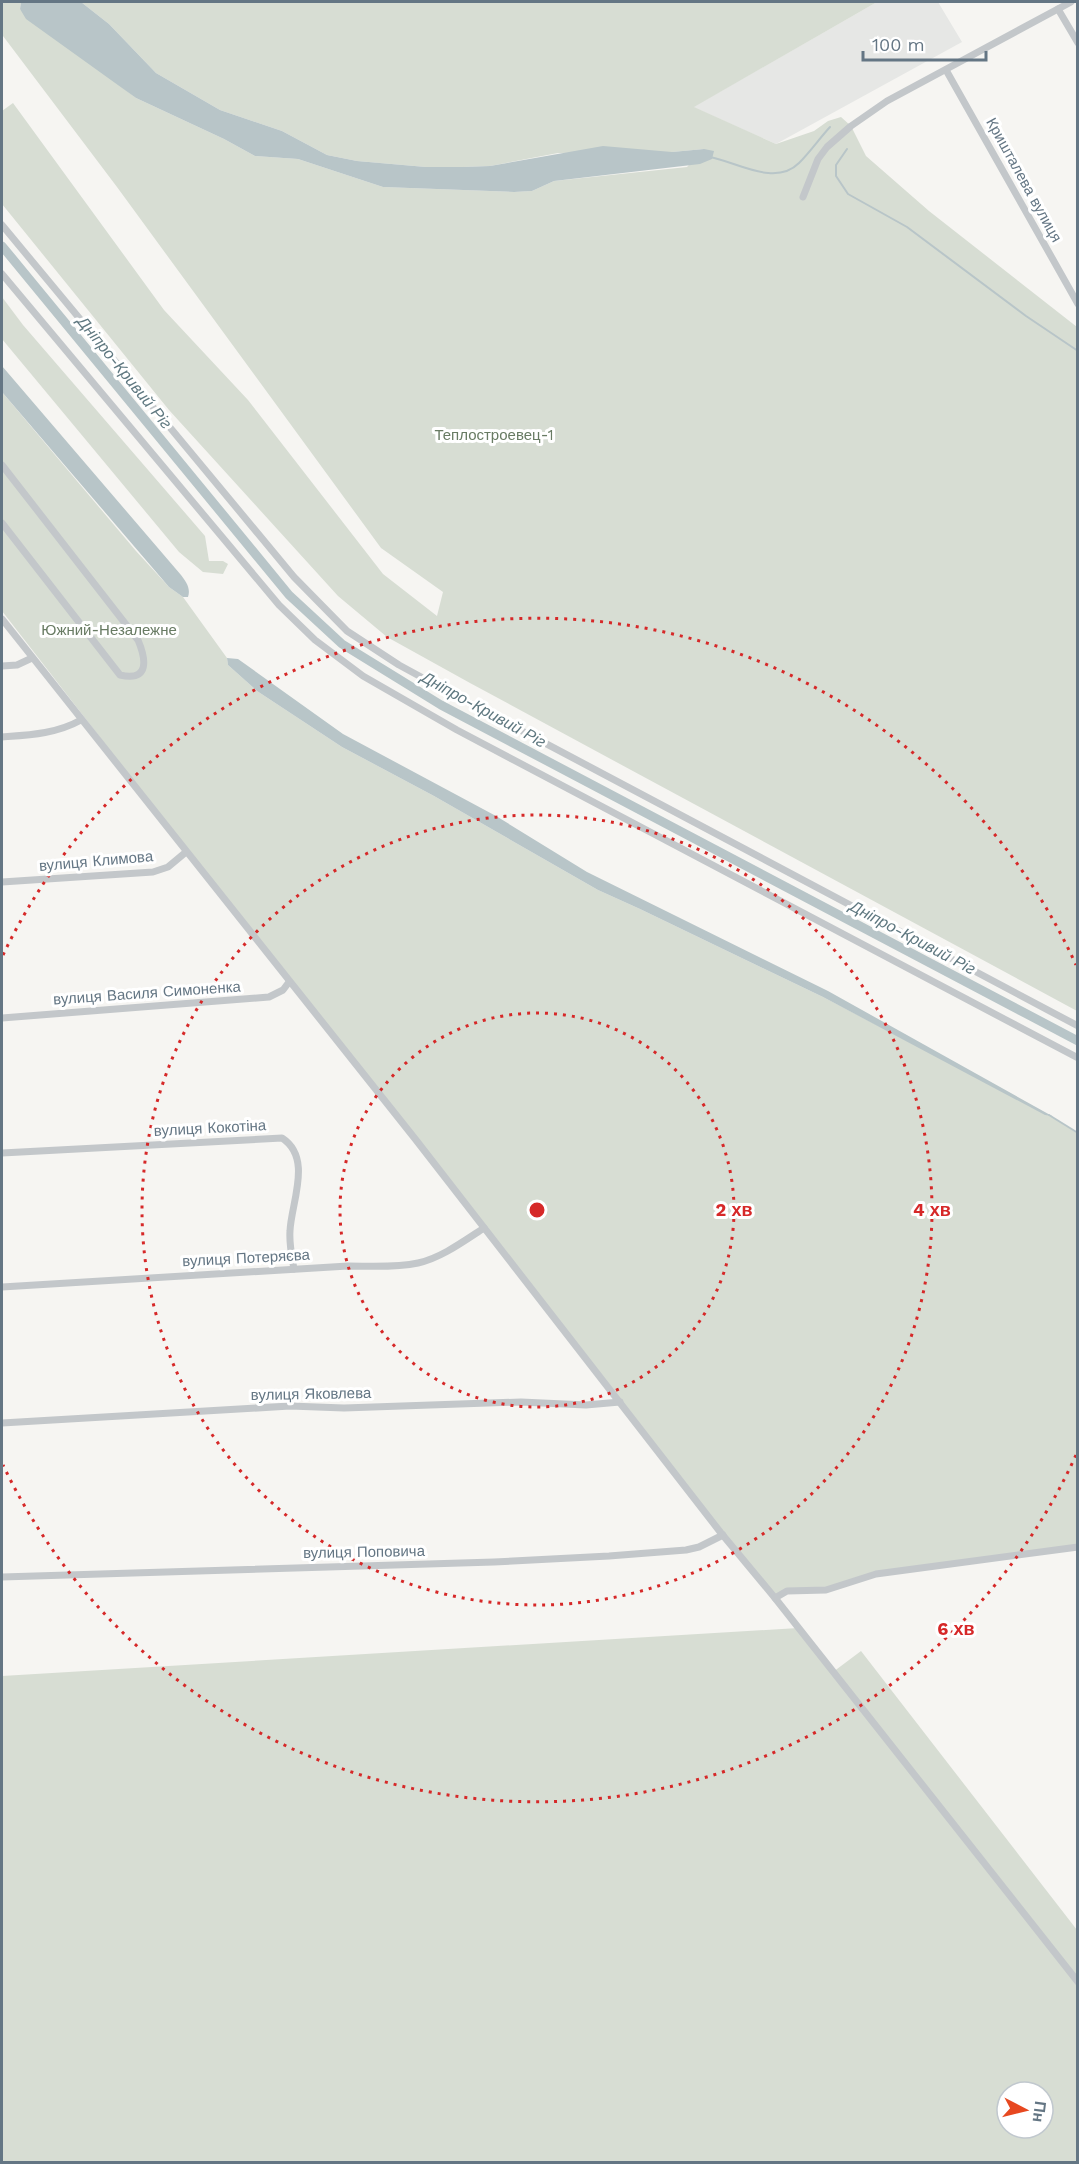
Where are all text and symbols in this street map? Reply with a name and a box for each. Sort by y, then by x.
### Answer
scale bar [863,24,986,62]
text: 100 m [872,34,925,55]
street label: Кришталева вулиця [982,115,1066,245]
water label: Дніпро-Кривий Ріг [72,311,176,432]
park label: Теплостроевец-1 [434,426,554,444]
park label: Южний-Незалежне [41,621,177,639]
water label: Дніпро-Кривий Ріг [417,666,549,752]
street label: вулиця Климова [38,847,154,875]
water label: Дніпро-Кривий Ріг [845,895,979,979]
street label: вулиця Василя Симоненка [53,977,242,1009]
street label: вулиця Кокотіна [153,1116,267,1140]
text: 2 хв [716,1199,752,1220]
text: 4 хв [913,1199,951,1220]
centre of rings [527,1200,547,1220]
street label: вулиця Потеряєва [182,1246,311,1270]
street label: вулиця Яковлева [251,1384,372,1404]
street label: вулиця Поповича [303,1542,426,1562]
text: 6 хв [937,1618,975,1639]
north arrow [995,2080,1055,2140]
text: Пн [1029,2100,1050,2123]

